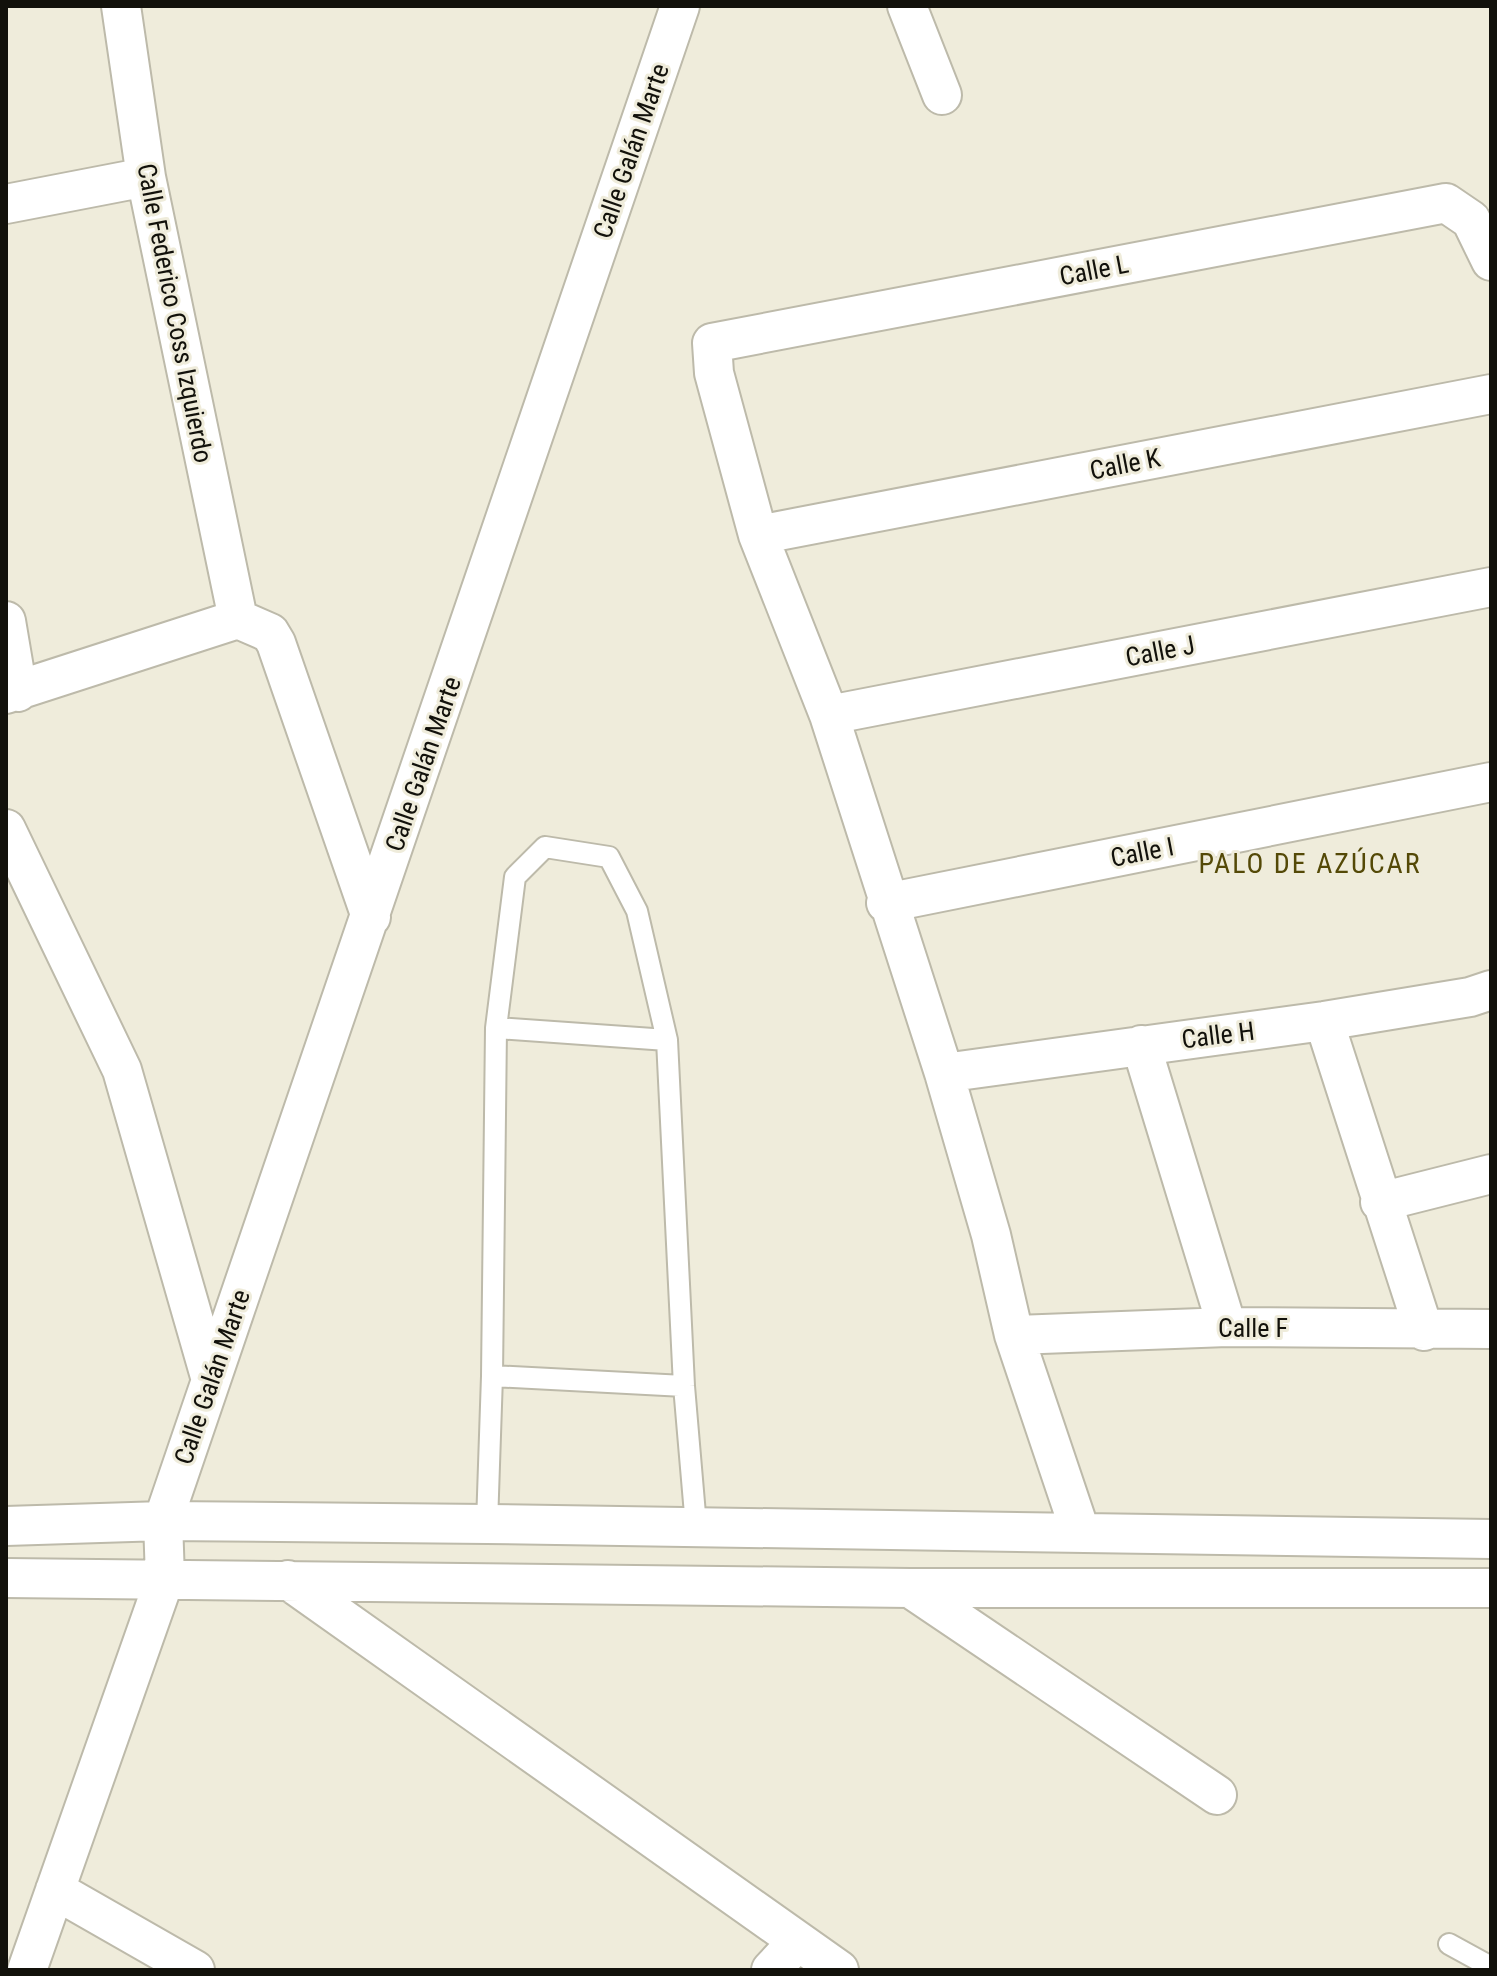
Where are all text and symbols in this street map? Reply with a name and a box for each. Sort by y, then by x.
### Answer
street label: Calle Galán Marte [587,60,675,242]
street label: Calle Federico Coss Izquierdo [131,161,219,465]
street label: Calle L [1057,249,1131,291]
street label: Calle K [1087,442,1164,486]
street label: Calle J [1123,630,1197,672]
street label: Calle Galán Marte [379,673,467,855]
street label: Calle I [1108,831,1176,873]
district label: PALO DE AZÚCAR [1198,847,1422,880]
street label: Calle H [1180,1016,1256,1054]
street label: Calle Galán Marte [168,1286,256,1468]
street label: Calle F [1218,1313,1288,1343]

